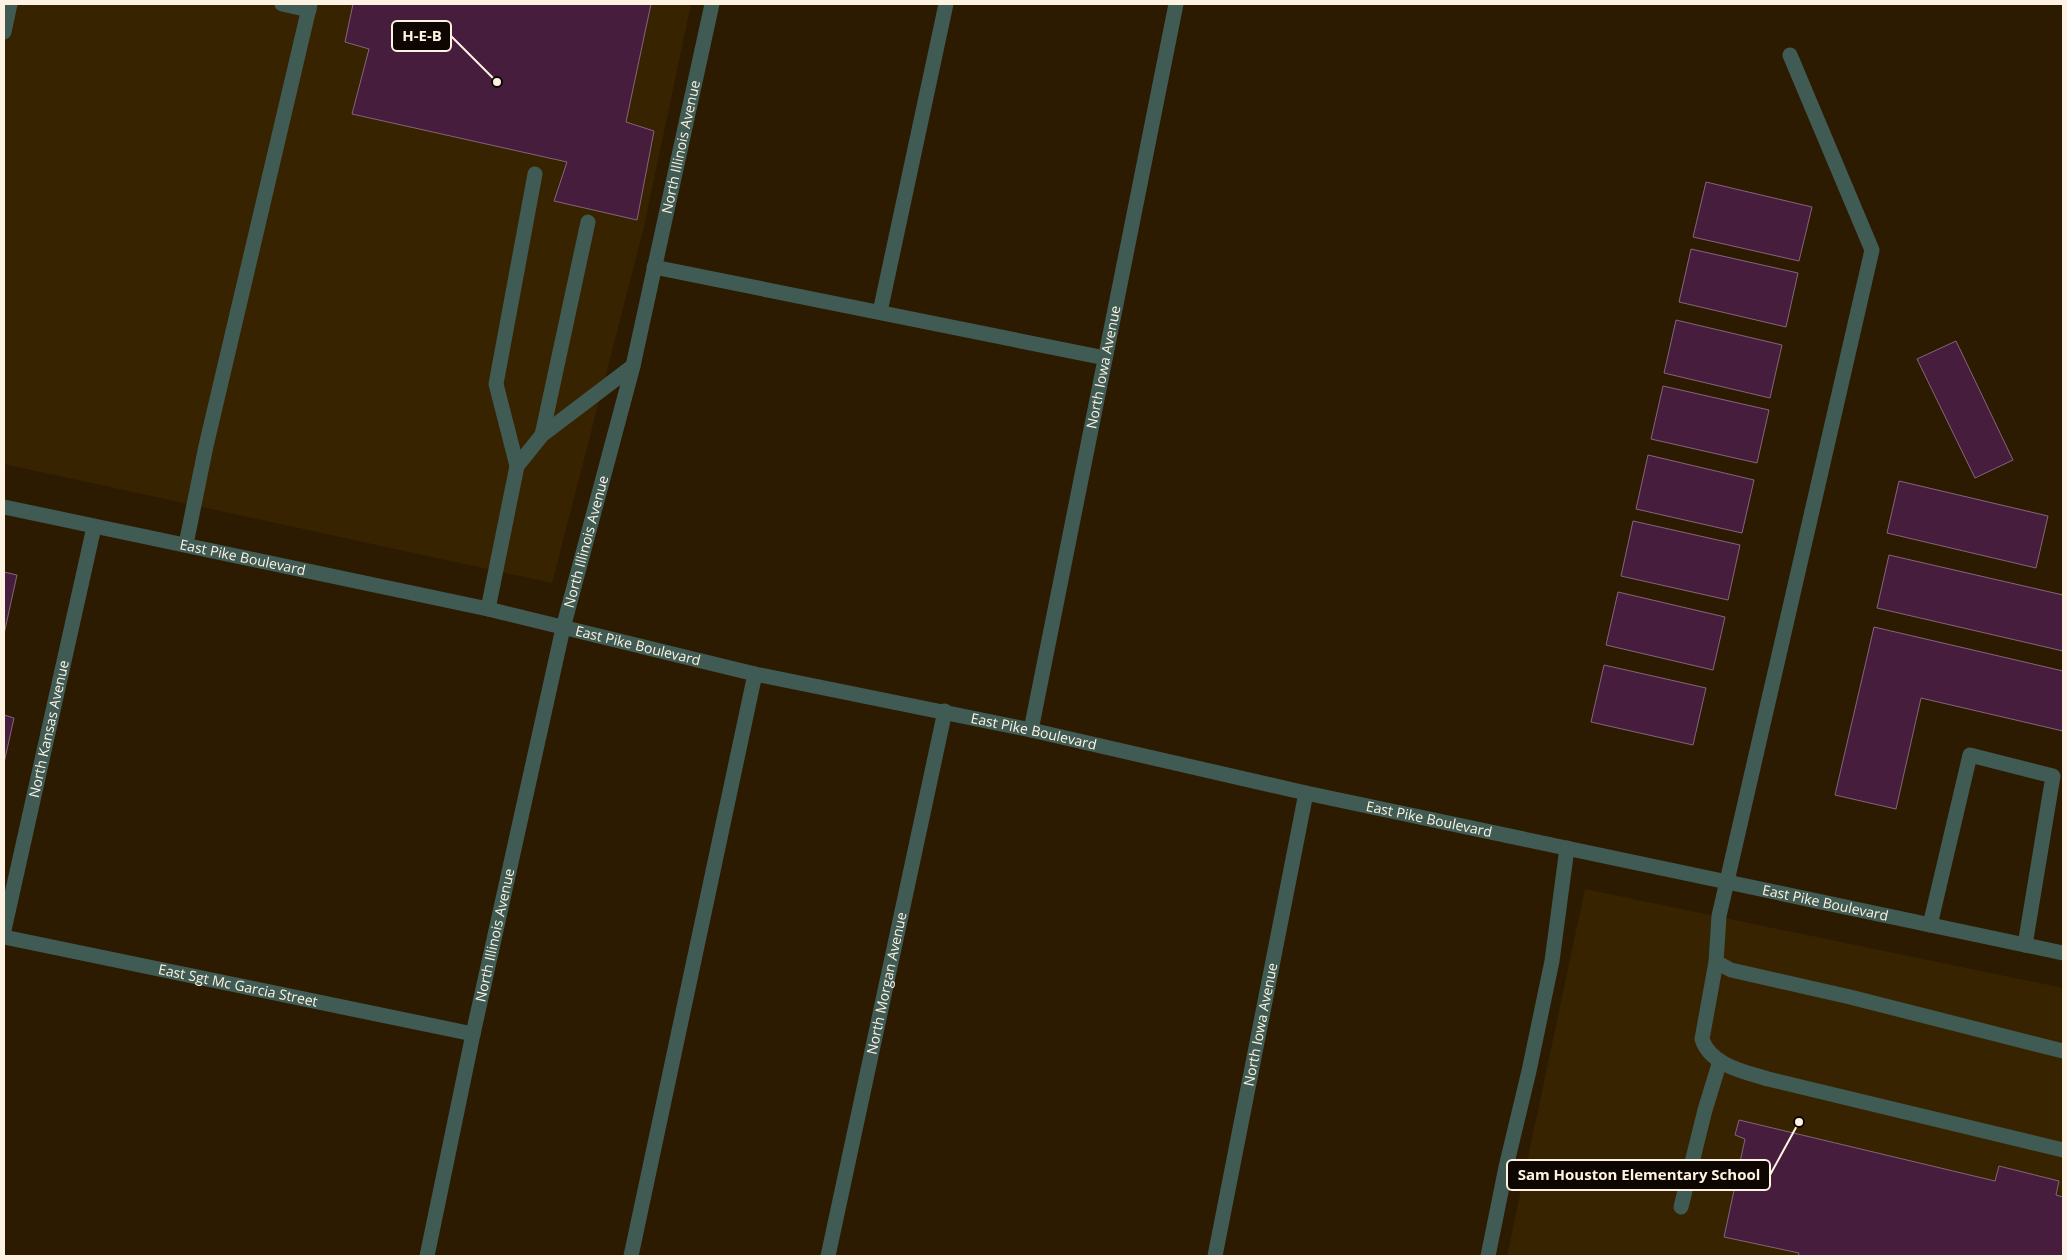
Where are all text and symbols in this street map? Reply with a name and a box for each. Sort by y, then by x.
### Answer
callout: H-E-B [392,21,451,51]
text: H-E-B [402,25,442,45]
street label: North Illinois Avenue [657,78,704,215]
street label: North Iowa Avenue [1081,304,1125,430]
street label: North Illinois Avenue [559,473,612,610]
street label: East Pike Boulevard [178,534,308,579]
street label: East Pike Boulevard [574,621,703,669]
street label: North Kansas Avenue [24,658,73,799]
street label: East Pike Boulevard [969,708,1099,754]
street label: East Pike Boulevard [1364,796,1494,841]
street label: North Illinois Avenue [470,866,518,1004]
street label: East Pike Boulevard [1761,880,1890,925]
street label: North Morgan Avenue [862,910,911,1056]
street label: East Sgt Mc Garcia Street [157,959,320,1011]
street label: North Iowa Avenue [1239,961,1281,1088]
callout: Sam Houston Elementary School [1507,1160,1770,1190]
text: Sam Houston Elementary School [1518,1164,1760,1184]

